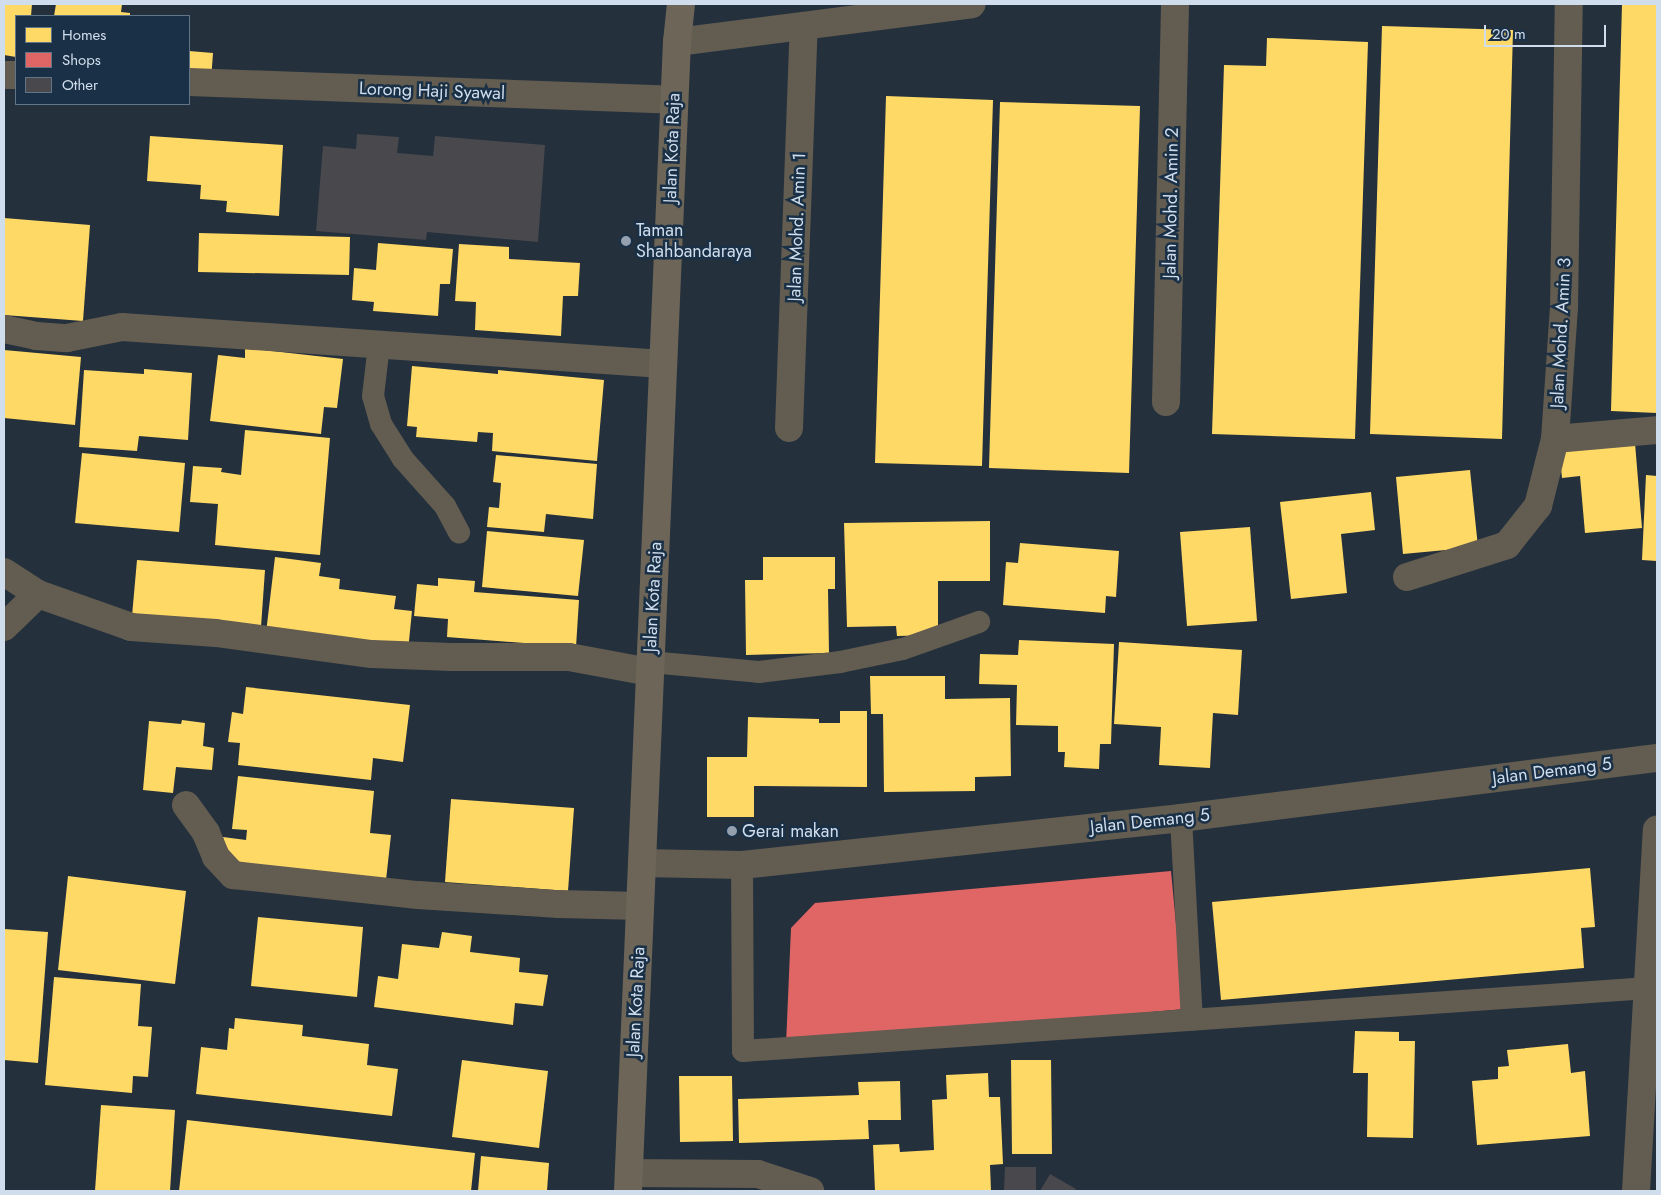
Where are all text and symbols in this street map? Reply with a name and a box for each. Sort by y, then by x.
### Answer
legend [15,15,190,105]
scale bar [1486,15,1608,47]
text: 20 m [1492,23,1526,45]
text: Homes [62,24,106,46]
text: Shops [62,49,101,71]
text: Other [62,74,98,96]
street label: Lorong Haji Syawal [359,78,505,104]
street label: Jalan Kota Raja [659,92,685,204]
street label: Jalan Mohd. Amin 2 [1159,127,1183,279]
street label: Jalan Mohd. Amin 1 [784,152,810,302]
place label: Taman Shahbandaraya [636,220,752,262]
marker: Taman Shahbandaraya [620,235,632,247]
street label: Jalan Mohd. Amin 3 [1546,257,1576,409]
street label: Jalan Kota Raja [639,541,667,653]
street label: Jalan Demang 5 [1491,753,1613,789]
street label: Jalan Demang 5 [1089,804,1211,838]
place label: Gerai makan [742,820,839,842]
marker: Gerai makan [726,825,738,837]
street label: Jalan Kota Raja [622,946,650,1058]

